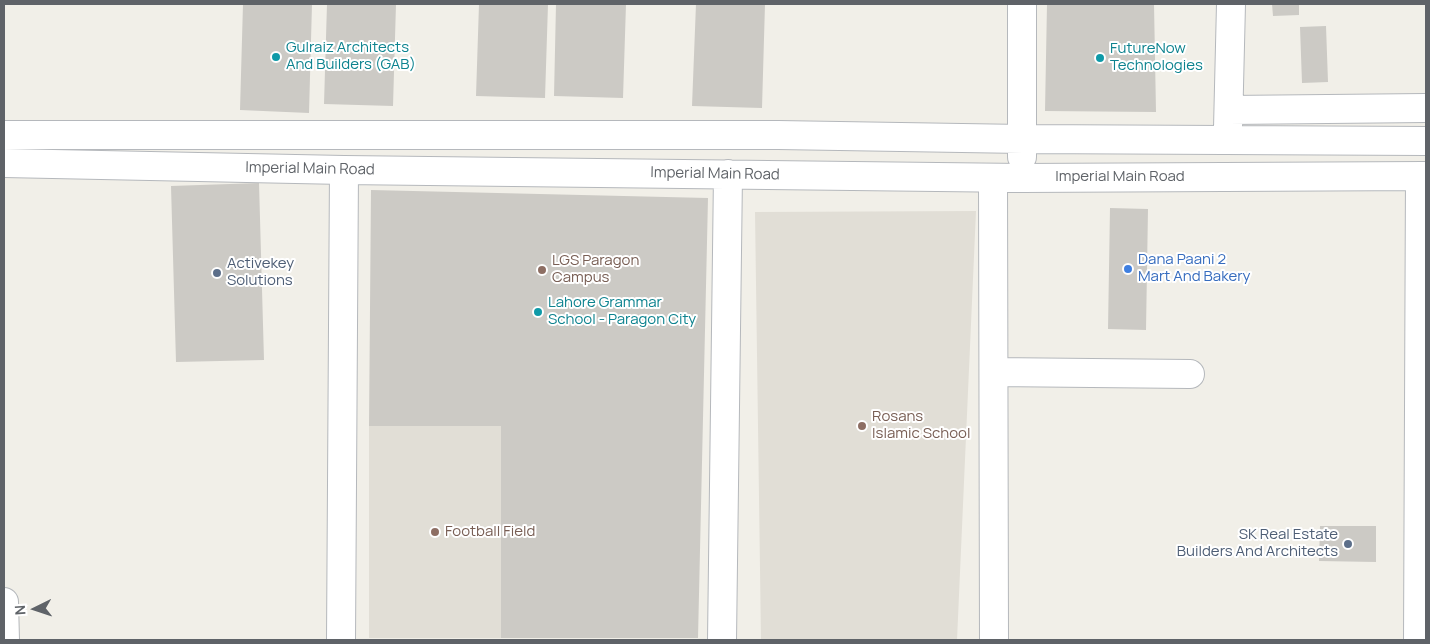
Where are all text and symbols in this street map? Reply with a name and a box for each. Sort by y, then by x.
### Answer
place label: Gulraiz Architects And Builders (GAB) [286,39,416,74]
place label: FutureNow Technologies [1110,40,1203,75]
marker: Gulraiz Architects And Builders (GAB) [270,51,282,63]
marker: FutureNow Technologies [1094,52,1106,64]
street label: Imperial Main Road [245,159,375,179]
street label: Imperial Main Road [650,164,780,184]
street label: Imperial Main Road [1055,168,1185,186]
place label: Dana Paani 2 Mart And Bakery [1138,251,1250,286]
place label: LGS Paragon Campus [552,252,639,287]
place label: Activekey Solutions [227,255,294,290]
marker: Dana Paani 2 Mart And Bakery [1122,263,1134,275]
marker: LGS Paragon Campus [536,264,548,276]
marker: Activekey Solutions [211,267,223,279]
place label: Lahore Grammar School - Paragon City [548,294,696,329]
marker: Lahore Grammar School - Paragon City [532,306,544,318]
place label: Rosans Islamic School [872,408,970,443]
marker: Rosans Islamic School [856,420,868,432]
place label: Football Field [445,523,536,541]
marker: Football Field [429,526,441,538]
place label: SK Real Estate Builders And Architects [1177,526,1338,561]
marker: SK Real Estate Builders And Architects [1342,538,1354,550]
north arrow [10,584,60,634]
text: N [10,604,29,616]

